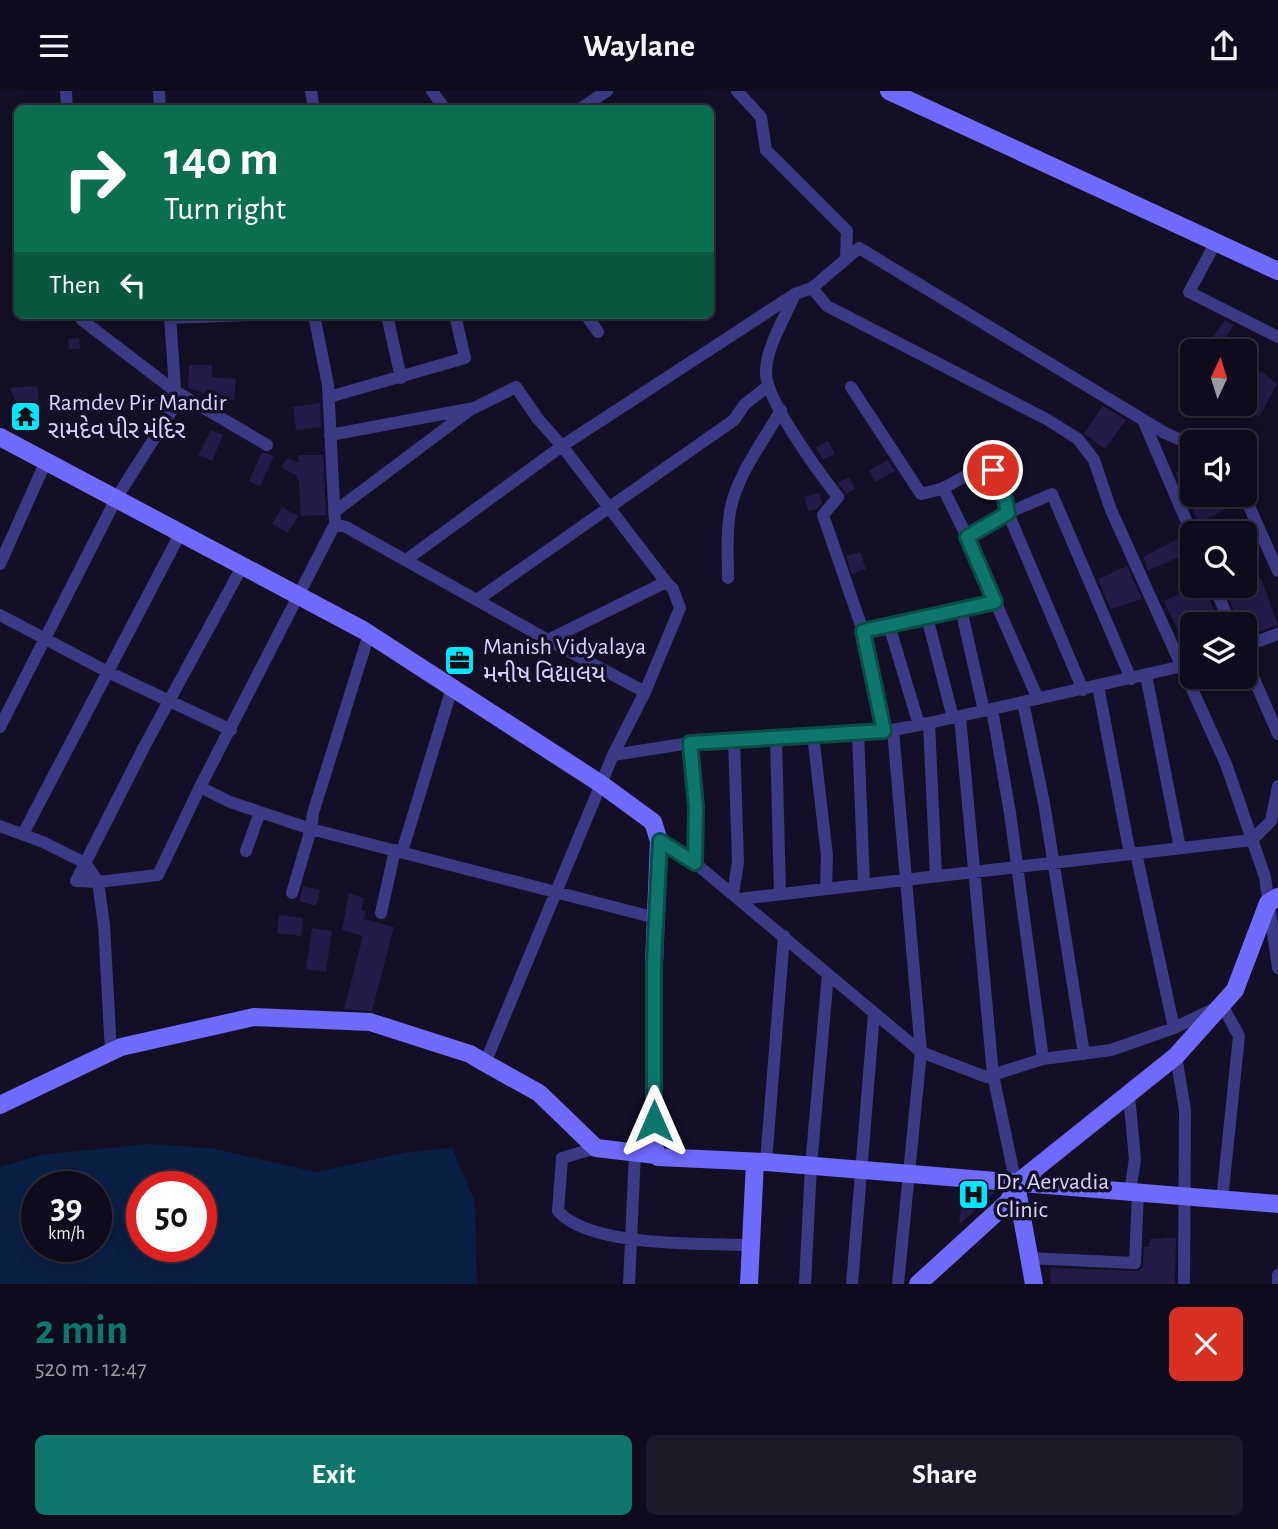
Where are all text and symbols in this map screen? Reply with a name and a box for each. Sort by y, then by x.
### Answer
icon: menu [35,27,73,65]
icon: share [1205,27,1243,65]
text: Waylane [583,30,695,62]
icon: right [49,133,140,224]
text: 140 m [164,135,279,184]
text: Turn right [164,193,286,225]
icon: left [114,266,152,304]
text: Then [49,272,100,298]
north arrow [1180,339,1256,417]
map controls [1180,339,1257,689]
place label: Ramdev Pir Mandir રામદેવ પીર મંદિર [48,391,227,443]
temple icon: Ramdev Pir Mandir રામદેવ પીર મંદિર [8,399,42,433]
button: sound [1180,430,1257,507]
pin [963,440,1023,500]
icon: arrive [974,451,1012,489]
button: search [1180,521,1257,598]
button: layers [1180,612,1257,689]
place label: Manish Vidyalaya મનીષ વિદ્યાલય [483,635,646,687]
office icon: Manish Vidyalaya મનીષ વિદ્યાલય [443,643,477,677]
position arrow [617,1084,691,1158]
place label: Dr. Aervadia Clinic [996,1170,1109,1222]
speed limit sign: 50 [126,1171,217,1262]
hospital icon: Dr. Aervadia Clinic [956,1178,990,1212]
text: 39 [50,1190,82,1225]
text: km/h [48,1225,85,1243]
button: close [1169,1307,1243,1381]
text: 2 min [35,1309,128,1351]
text: 520 m · 12:47 [35,1358,147,1381]
button: Exit [35,1435,632,1515]
button: Share [646,1435,1243,1515]

